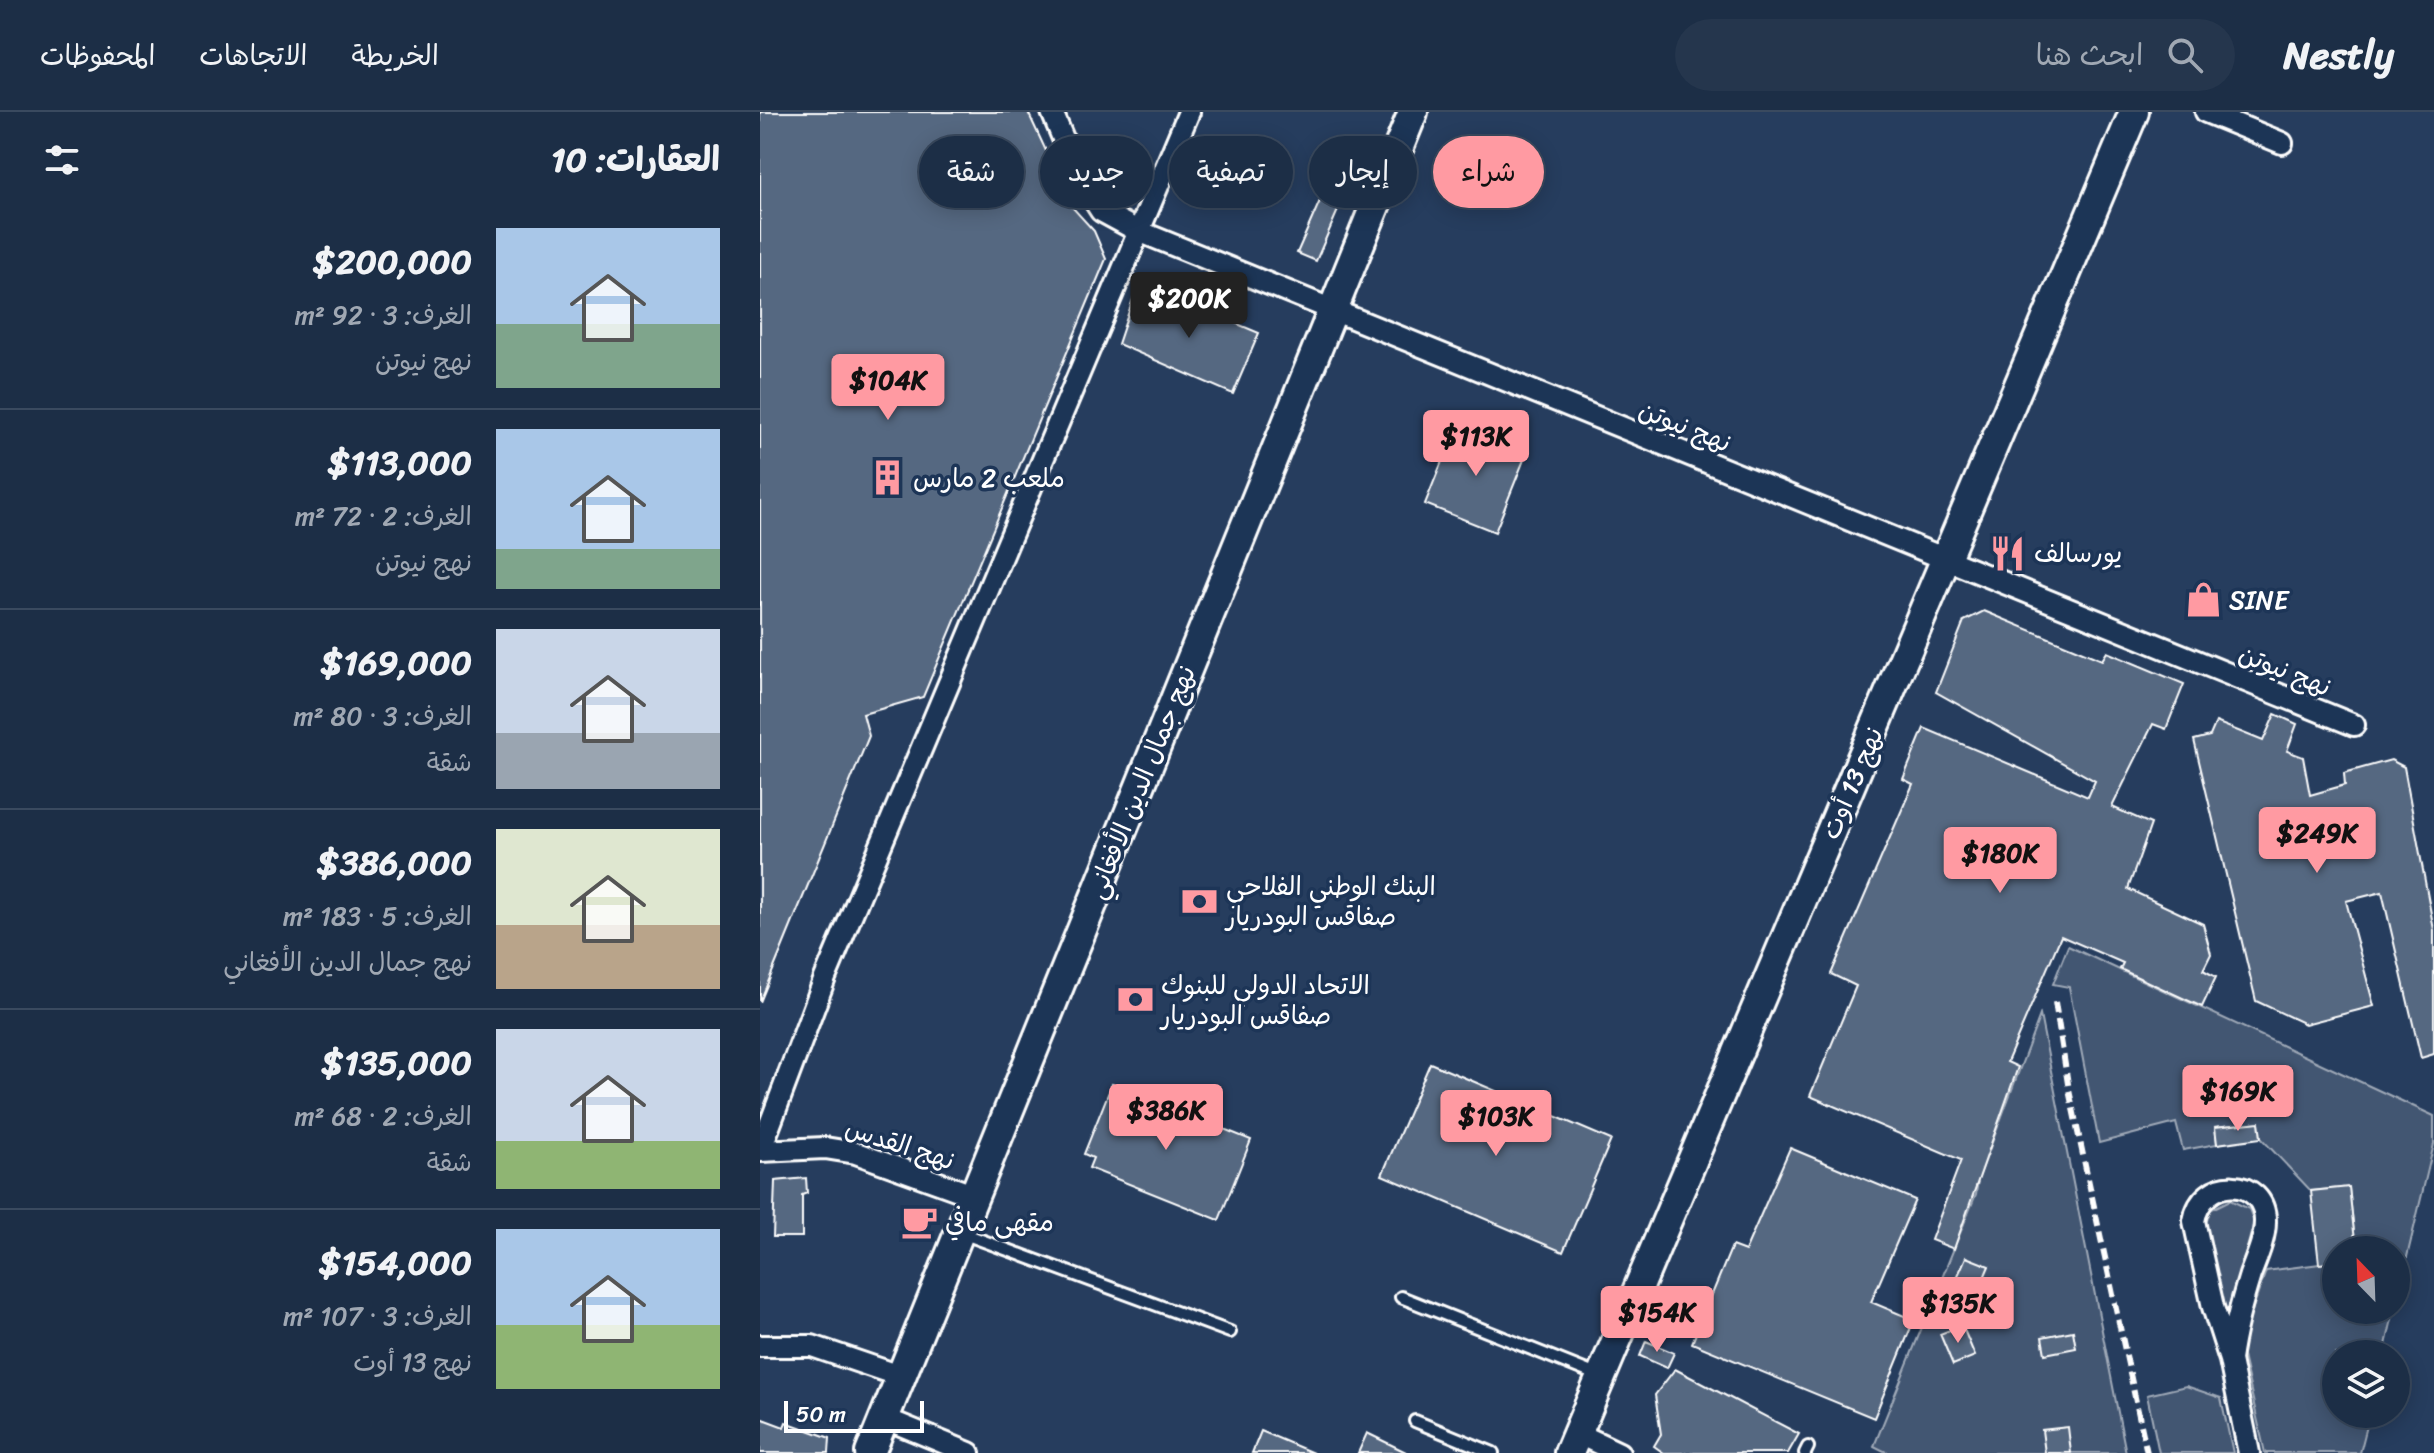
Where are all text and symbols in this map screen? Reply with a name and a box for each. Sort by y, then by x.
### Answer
search box [1675,19,2235,91]
text: Nestly [2283,22,2394,89]
text: ابحث هنا [2035,28,2143,82]
text: المحفوظات [40,31,155,80]
text: الاتجاهات [199,31,307,80]
text: الخريطة [351,31,439,80]
icon: search [2163,33,2207,77]
text: العقارات: 10 [551,130,720,190]
chip: شقة [919,136,1024,208]
chip: جديد [1040,136,1153,208]
chip: تصفية [1169,136,1293,208]
chip: إيجار [1309,136,1417,208]
chip: شراء [1433,136,1544,208]
icon: filters [40,138,84,182]
text: $200,000 [313,232,472,292]
icon: home [560,260,656,356]
pin: $200K [1133,272,1245,340]
text: $200K [1148,275,1230,321]
text: الغرف: 3 · 92 m² [295,292,472,338]
text: نهج نيوتن [375,338,472,384]
pin: $104K [832,354,944,422]
text: $104K [849,357,927,403]
street label: نهج نيوتن [1631,387,1739,465]
pin: $113K [1420,410,1532,478]
text: $113K [1441,413,1511,459]
text: $113,000 [328,433,472,493]
place label: ملعب 2 مارس [913,455,1065,501]
building icon: ملعب 2 مارس [868,459,906,497]
icon: home [560,461,656,557]
text: الغرف: 2 · 72 m² [295,493,472,539]
place label: يورسالف [2034,530,2122,576]
restaurant icon: يورسالف [1989,534,2027,572]
text: نهج نيوتن [375,539,472,585]
place label: SINE [2229,577,2290,623]
shop icon: SINE [2184,581,2222,619]
street label: نهج نيوتن [2231,631,2339,709]
text: $169,000 [321,633,472,693]
street label: نهج جمال الدين الأفغاني [1073,658,1209,906]
icon: home [560,661,656,757]
text: الغرف: 3 · 80 m² [294,693,472,739]
street label: نهج 13 أوت [1808,719,1896,847]
text: شقة [427,739,472,785]
pin: $249K [2261,807,2373,875]
text: $249K [2277,810,2357,856]
pin: $180K [1944,827,2056,895]
text: $180K [1962,830,2038,876]
text: $386,000 [317,833,472,893]
icon: home [560,861,656,957]
place label: البنك الوطني الفلاحي صفاقس البودريار [1224,863,1436,939]
bank icon: البنك الوطني الفلاحي صفاقس البودريار [1181,882,1219,920]
text: الغرف: 5 · 183 m² [283,893,472,939]
text: نهج جمال الدين الأفغاني [223,939,472,985]
place label: الاتحاد الدولي للبنوك صفاقس البودريار [1159,962,1370,1038]
bank icon: الاتحاد الدولي للبنوك صفاقس البودريار [1116,981,1154,1019]
text: $135,000 [321,1033,472,1093]
icon: home [560,1061,656,1157]
pin: $169K [2182,1065,2294,1133]
text: $169K [2200,1068,2276,1114]
pin: $386K [1110,1084,1222,1152]
text: $386K [1127,1087,1205,1133]
pin: $103K [1440,1090,1552,1158]
text: الغرف: 2 · 68 m² [295,1093,472,1139]
text: $103K [1458,1093,1534,1139]
street label: نهج القدس [839,1105,961,1183]
text: شقة [427,1139,472,1185]
place label: مقهى مافي [945,1199,1054,1245]
cafe icon: مقهى مافي [900,1203,938,1241]
text: $154,000 [319,1233,472,1293]
north arrow [2322,1236,2410,1324]
map controls [2322,1236,2410,1428]
icon: home [560,1261,656,1357]
pin: $135K [1902,1277,2014,1345]
text: $135K [1921,1280,1995,1326]
pin: $154K [1601,1286,1713,1354]
text: $154K [1619,1289,1695,1335]
text: الغرف: 3 · 107 m² [283,1293,472,1339]
text: نهج 13 أوت [353,1339,472,1385]
button: layers [2322,1340,2410,1428]
text: 50 m [796,1395,846,1434]
scale bar [784,1397,924,1433]

